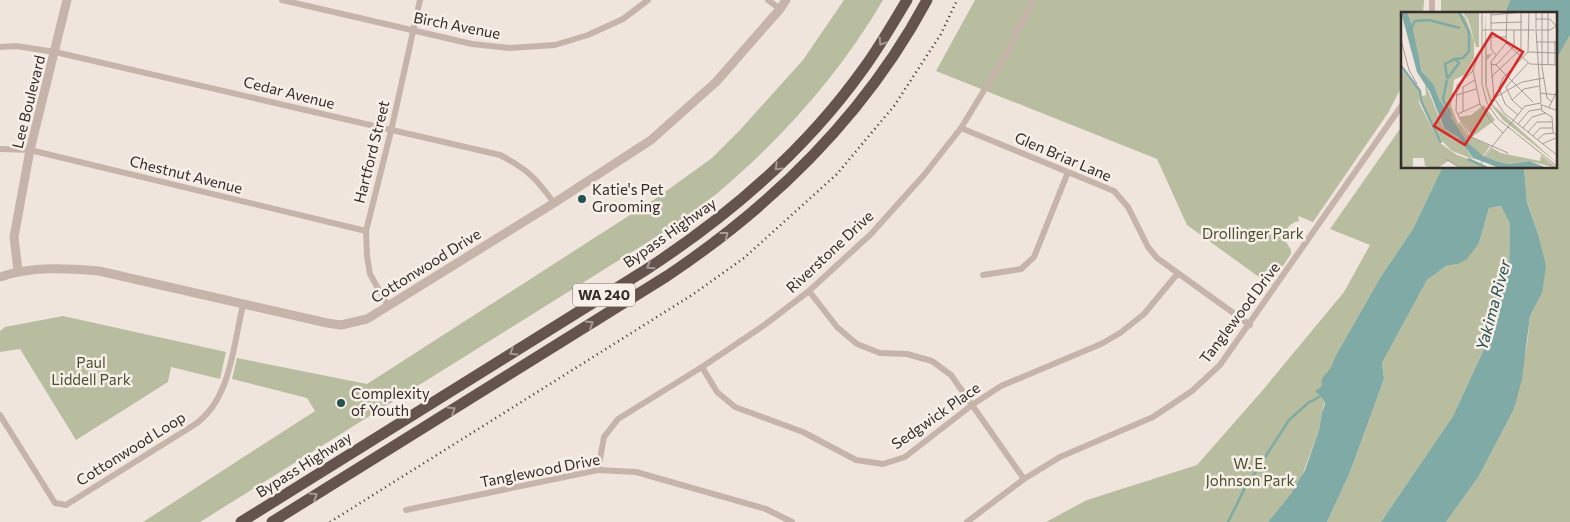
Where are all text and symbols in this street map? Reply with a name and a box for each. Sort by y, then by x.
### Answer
street label: Birch Avenue [412,8,502,42]
inset map [1401,12,1558,169]
one-way arrow [878,36,888,45]
street label: Lee Boulevard [8,53,48,150]
street label: Cedar Avenue [242,72,337,112]
street label: Hartford Street [350,98,393,205]
street label: Glen Briar Lane [1012,128,1115,185]
street label: Chestnut Avenue [128,151,245,197]
one-way arrow [775,161,784,170]
place label: Katie's Pet Grooming [592,180,664,215]
marker: Katie's Pet Grooming [576,193,588,205]
street label: Bypass Highway [619,193,720,271]
street label: Riverstone Drive [782,206,877,296]
street label: Cottonwood Drive [367,224,484,306]
park label: Drollinger Park [1202,224,1304,242]
one-way arrow [719,232,729,241]
water label: Yakima River [1471,257,1514,352]
street label: Tanglewood Drive [1195,258,1283,366]
one-way arrow [647,260,656,270]
road number: WA 240 [573,284,635,306]
one-way arrow [584,321,593,331]
one-way arrow [509,346,518,356]
park label: Paul Liddell Park [51,353,131,388]
street label: Sedgwick Place [888,378,983,452]
place label: Complexity of Youth [351,384,430,419]
marker: Complexity of Youth [335,397,347,409]
street label: Cottonwood Loop [73,407,188,489]
one-way arrow [446,407,455,417]
street label: Bypass Highway [252,427,355,501]
street label: Tanglewood Drive [478,450,601,490]
park label: W. E. Johnson Park [1205,454,1295,489]
one-way arrow [308,493,317,503]

